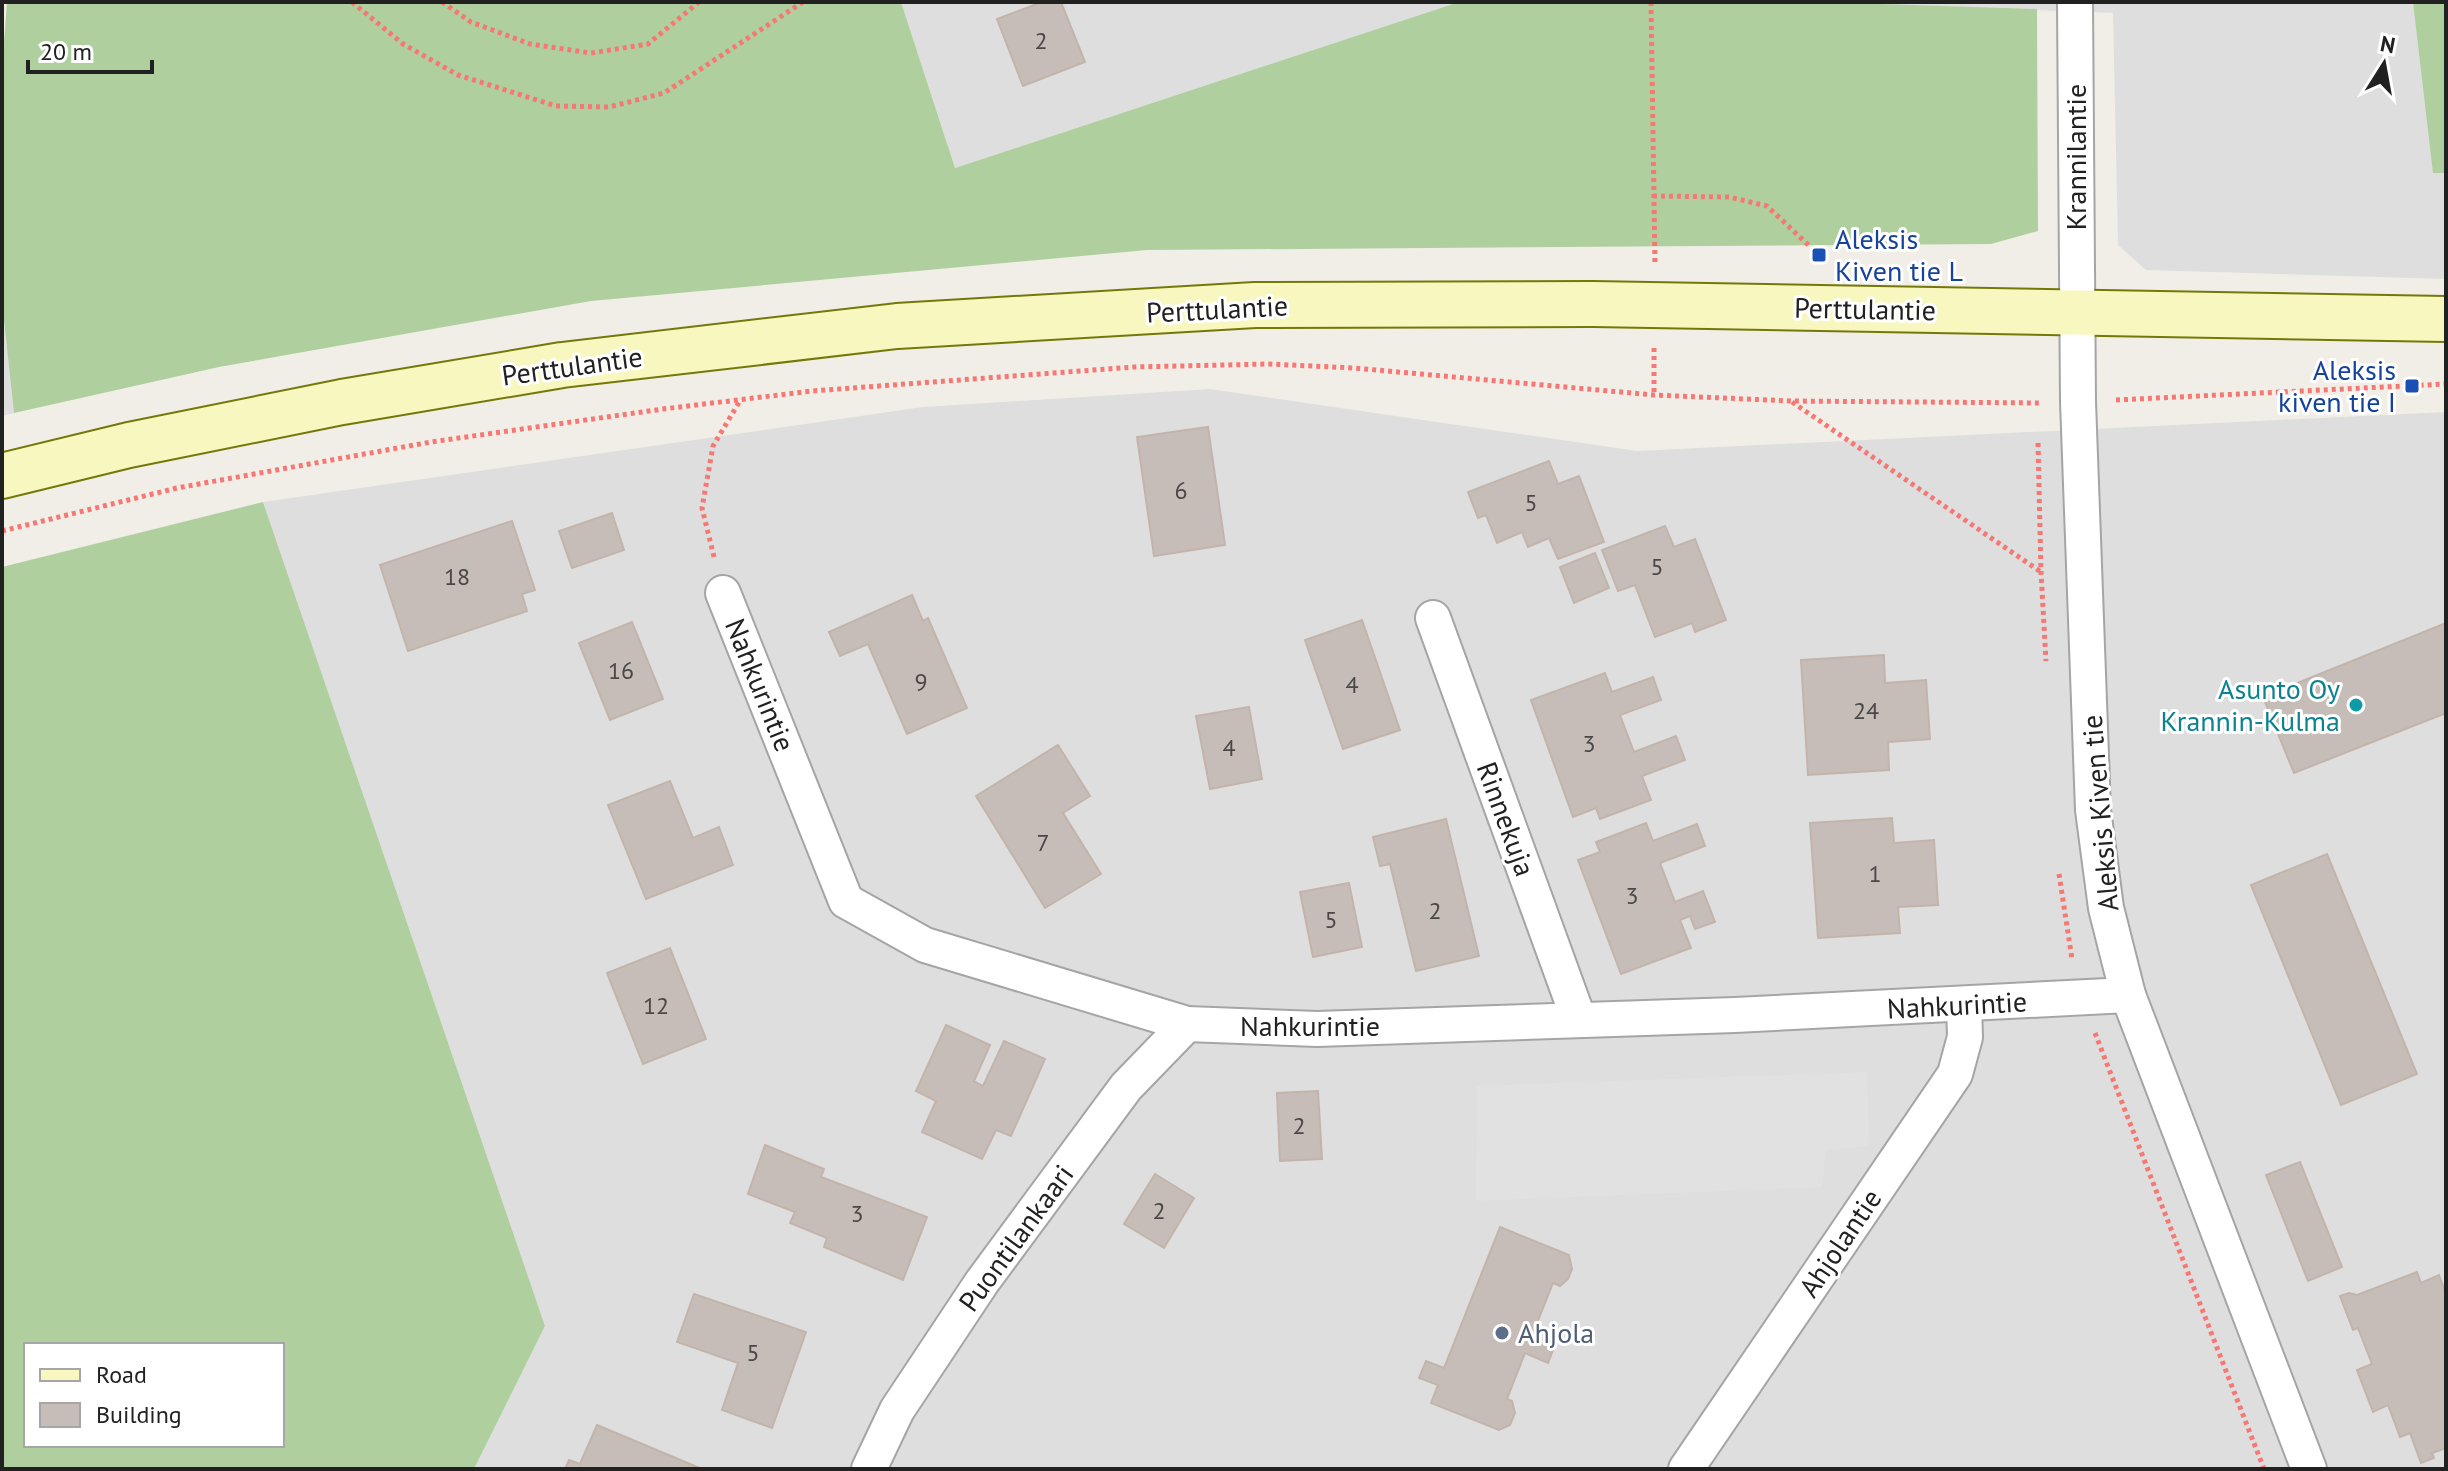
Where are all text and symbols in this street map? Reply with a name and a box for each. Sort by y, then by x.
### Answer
scale bar [28,24,152,74]
north arrow [2344,24,2424,104]
house number: 2 [1034,25,1048,56]
text: N [2378,29,2398,59]
text: 20 m [40,36,92,67]
street label: Krannilantie [2057,84,2094,230]
place label: Aleksis Kiven tie L [1835,220,1963,289]
marker: Aleksis Kiven tie L [1810,246,1828,264]
street label: Perttulantie [1145,286,1289,331]
street label: Perttulantie [1794,289,1936,328]
street label: Perttulantie [499,337,645,394]
place label: Aleksis kiven tie I [2278,351,2396,420]
marker: Aleksis kiven tie I [2403,377,2421,395]
house number: 6 [1174,475,1188,506]
house number: 5 [1524,487,1538,518]
house number: 5 [1650,551,1664,582]
house number: 18 [444,561,470,592]
street label: Nahkurintie [717,613,804,757]
house number: 16 [608,655,634,686]
house number: 9 [914,666,928,697]
house number: 4 [1345,669,1359,700]
place label: Asunto Oy Krannin-Kulma [2161,670,2340,739]
house number: 24 [1853,695,1879,726]
marker: Asunto Oy Krannin-Kulma [2347,696,2365,714]
street label: Aleksis Kiven tie [2072,713,2127,913]
house number: 3 [1582,728,1596,759]
house number: 4 [1222,732,1236,763]
street label: Rinnekuja [1469,757,1544,881]
house number: 7 [1036,827,1050,858]
house number: 1 [1868,858,1882,889]
house number: 3 [1625,880,1639,911]
house number: 2 [1428,895,1442,926]
house number: 5 [1324,904,1338,935]
street label: Nahkurintie [1886,982,2028,1027]
house number: 12 [643,990,669,1021]
street label: Nahkurintie [1240,1007,1380,1044]
house number: 2 [1292,1110,1306,1141]
street label: Puontilankaari [950,1157,1081,1318]
street label: Ahjolantie [1790,1181,1889,1304]
house number: 2 [1152,1195,1166,1226]
house number: 3 [850,1198,864,1229]
place label: Ahjola [1518,1314,1594,1351]
marker: Ahjola [1493,1324,1511,1342]
house number: 5 [746,1337,760,1368]
legend [24,1343,284,1447]
text: Road [96,1359,147,1390]
text: Building [96,1399,182,1430]

